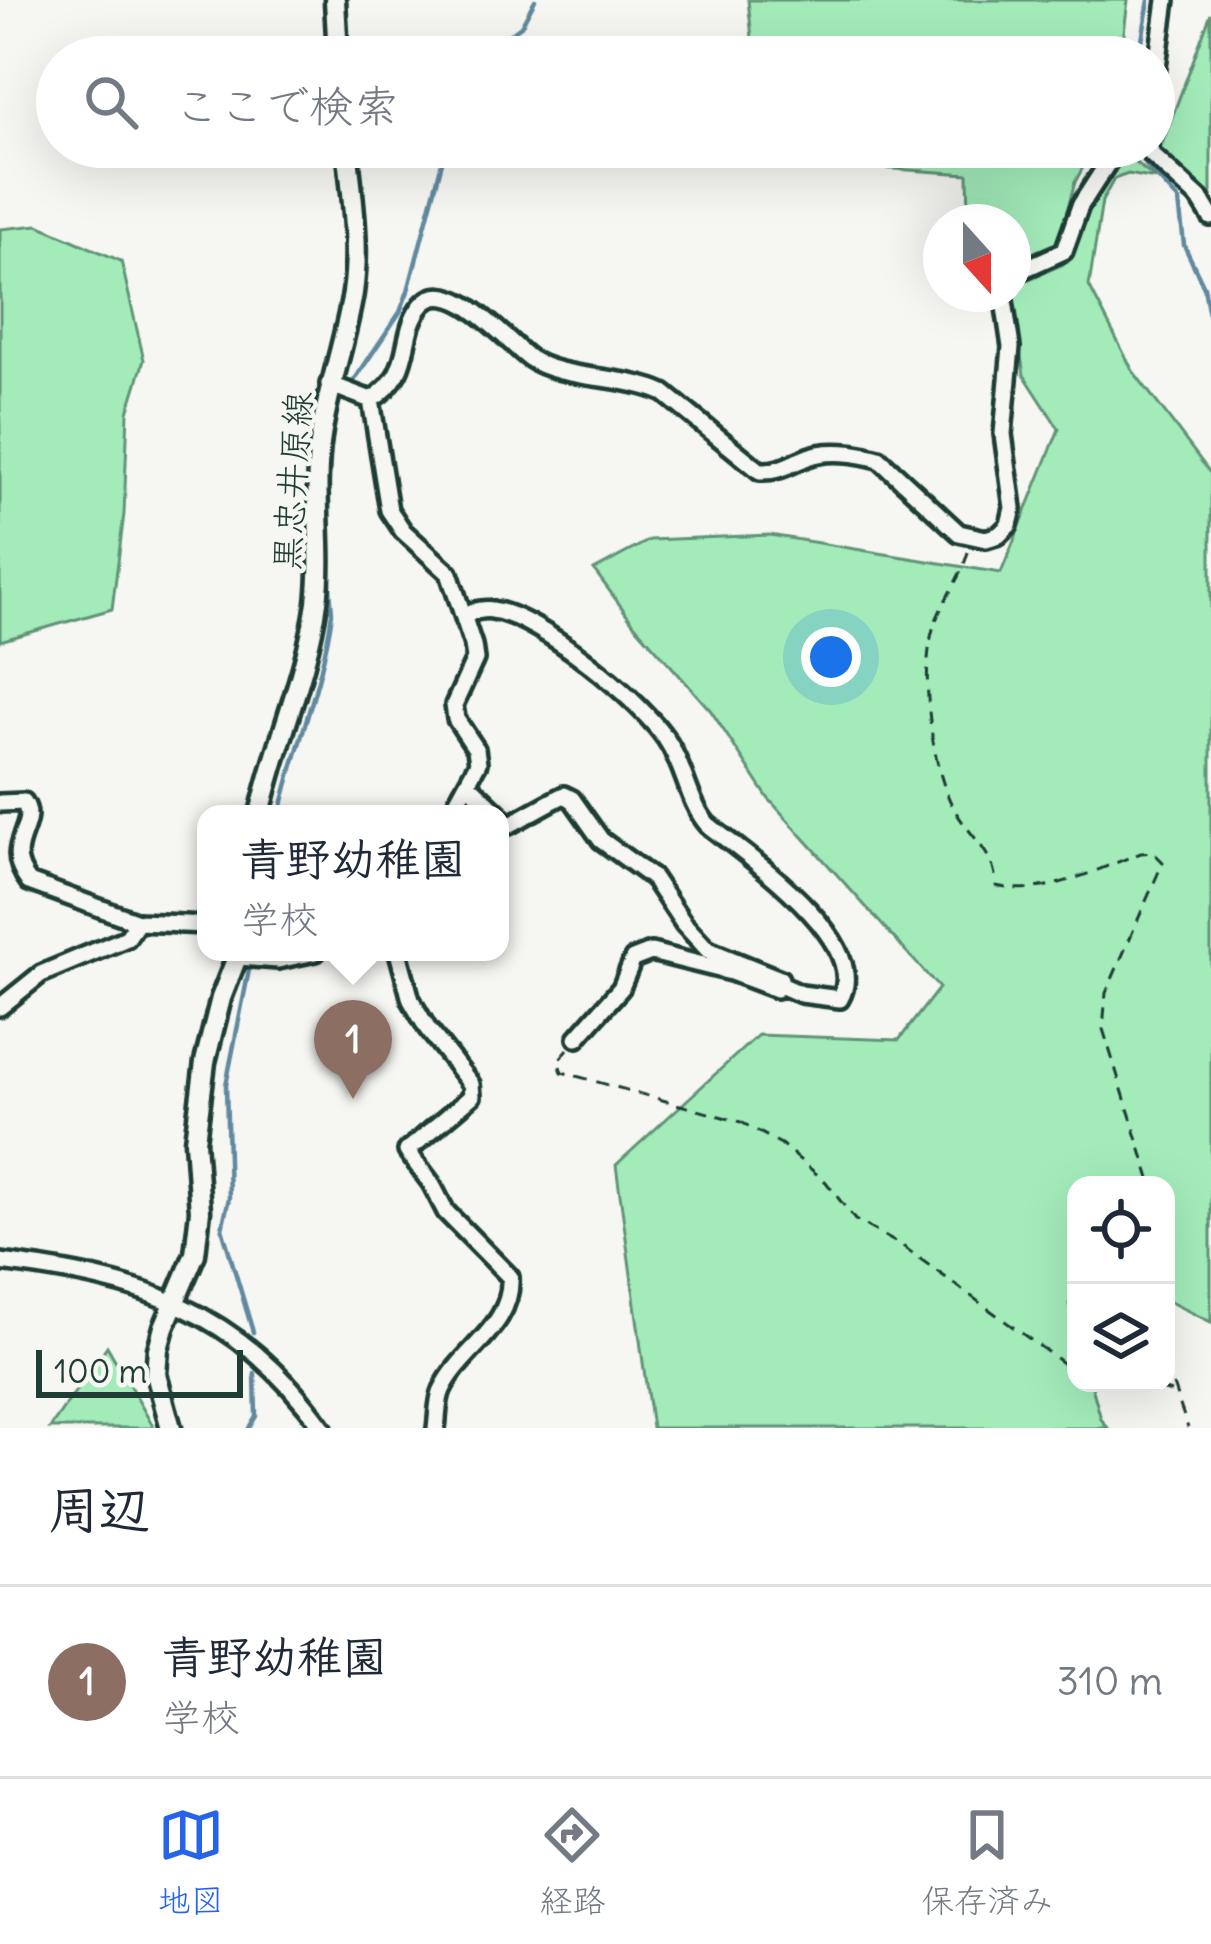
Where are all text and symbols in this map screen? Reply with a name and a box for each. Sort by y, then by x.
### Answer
search box [36,36,1175,168]
icon: search [78,69,144,135]
text: ここで検索 [174,78,399,134]
north arrow [923,204,1031,312]
street label: 黒忠井原線 [264,390,321,572]
your location [801,627,861,687]
popup [197,805,509,961]
text: 青野幼稚園 [240,831,466,887]
text: 学校 [240,895,319,944]
pin: 1 [314,1000,392,1099]
map controls [1067,1176,1175,1392]
button: locate [1067,1176,1175,1284]
button: layers [1067,1284,1175,1392]
scale bar [36,1344,243,1397]
text: 100 m [54,1350,147,1392]
text: 周辺 [48,1478,150,1542]
text: 青野幼稚園 [162,1629,387,1685]
text: 1 [79,1657,95,1706]
text: 310 m [1057,1657,1163,1706]
text: 学校 [162,1693,240,1742]
tab: 地図 [158,1802,224,1922]
tab: 経路 [539,1802,605,1922]
tab: 保存済み [921,1802,1053,1922]

